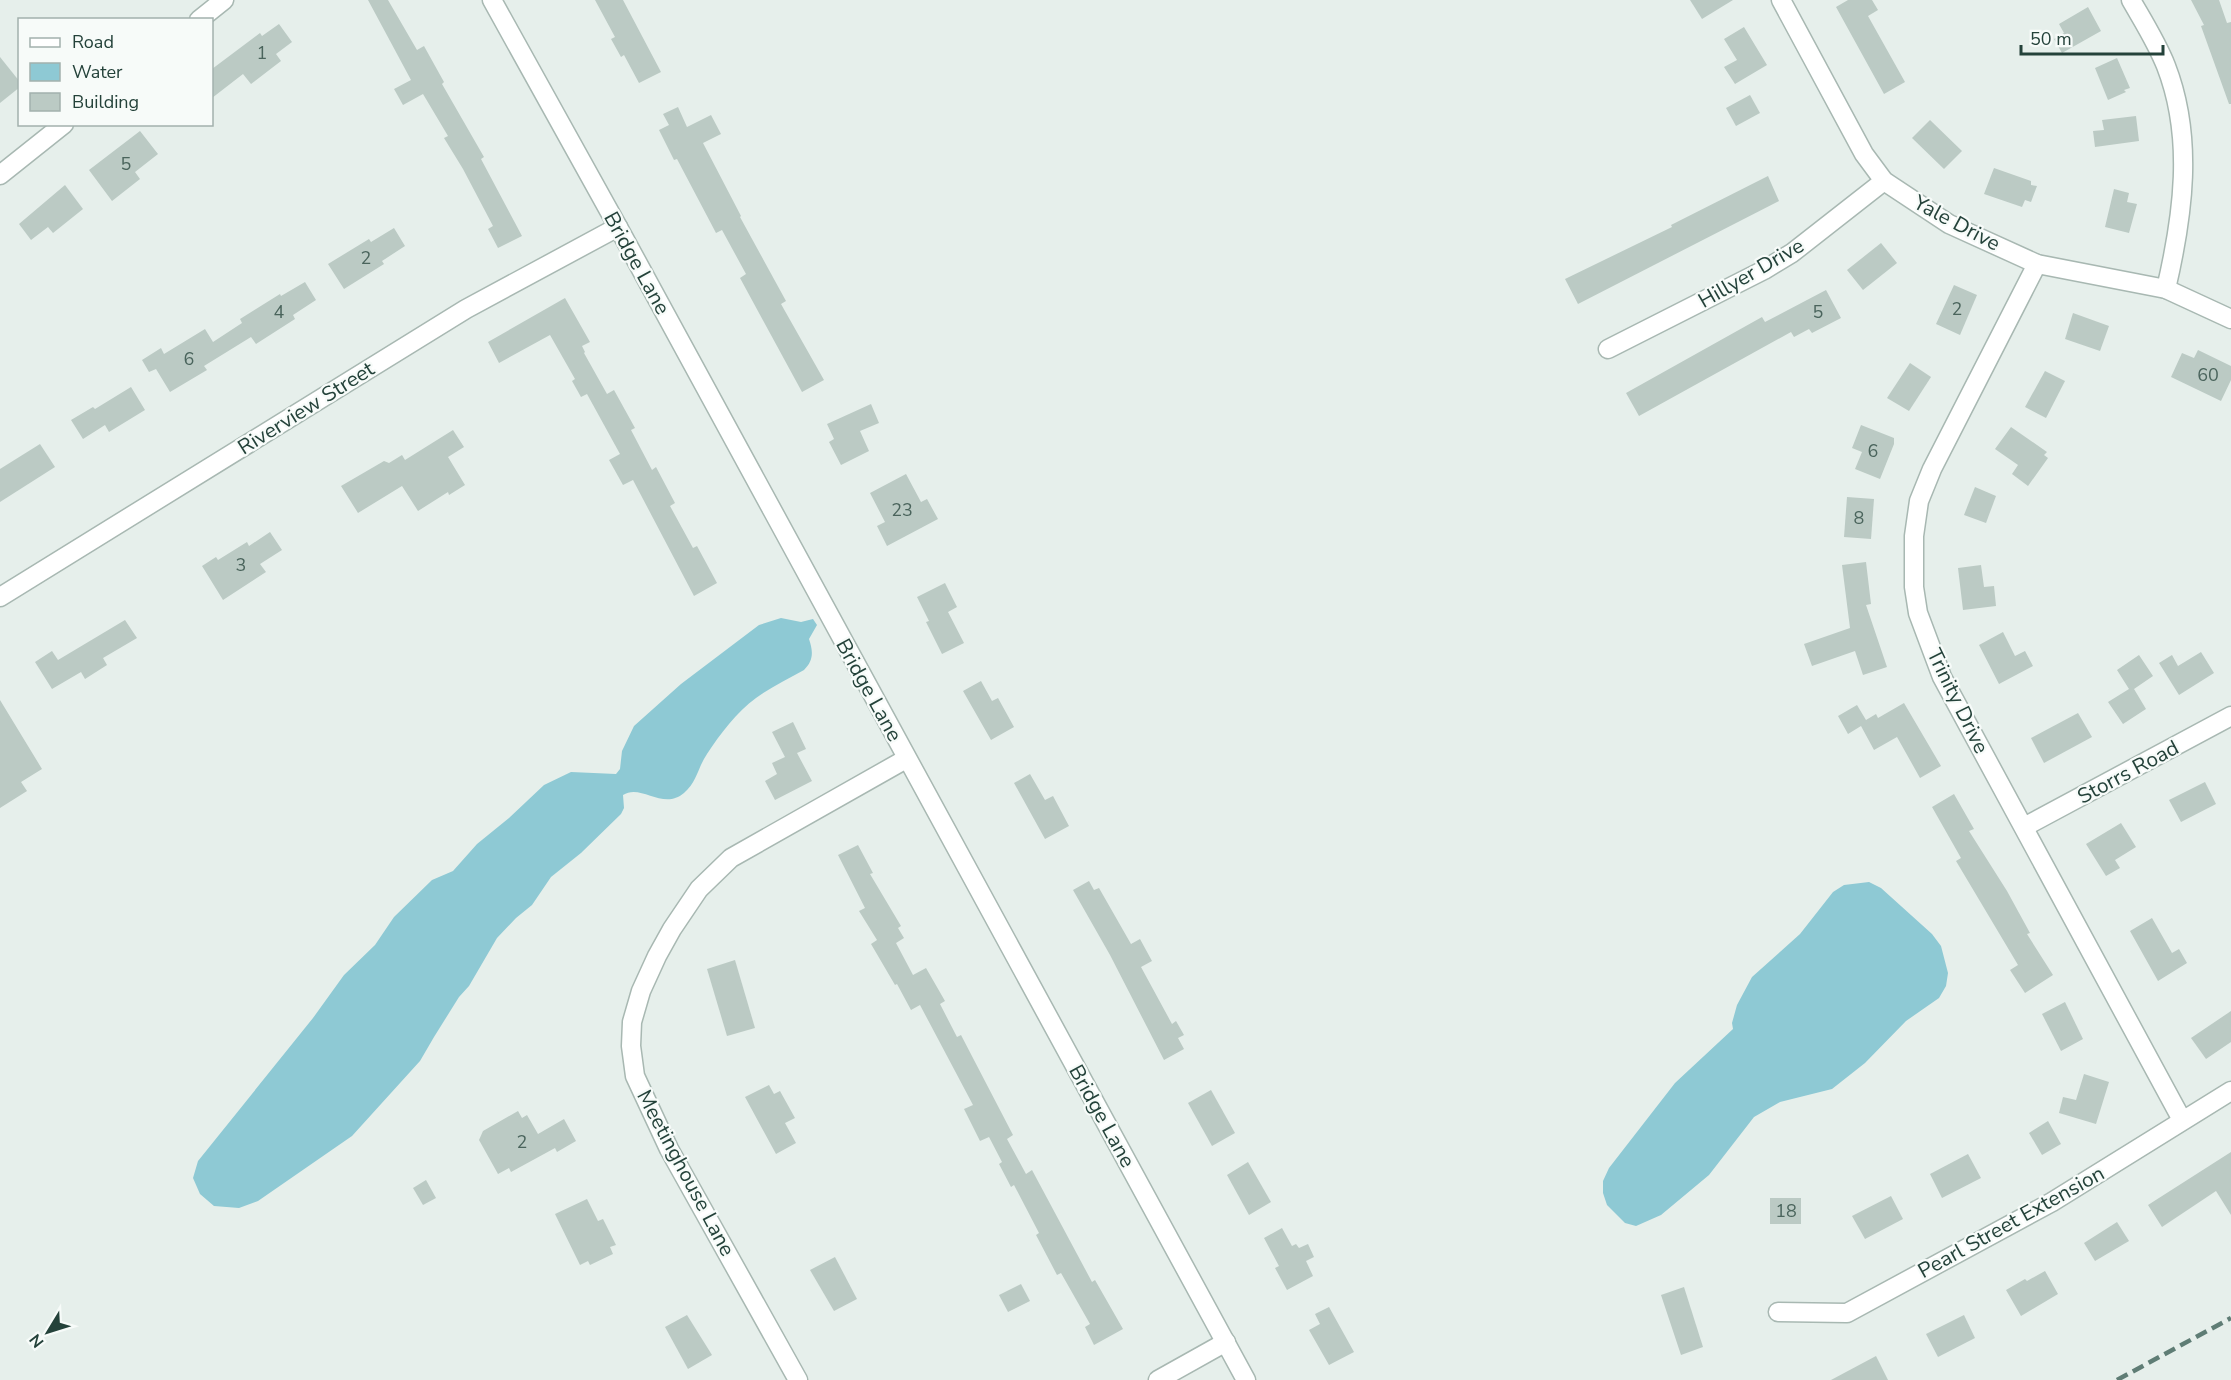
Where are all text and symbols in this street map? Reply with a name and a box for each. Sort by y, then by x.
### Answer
legend [18,18,213,126]
scale bar [2021,18,2164,56]
text: 50 m [2030,27,2072,51]
text: Road [72,30,114,54]
house number: 1 [257,41,267,65]
text: Water [72,60,123,84]
text: Building [72,90,139,114]
house number: 5 [121,152,131,176]
street label: Yale Drive [1908,188,2005,258]
street label: Bridge Lane [597,207,677,319]
street label: Hillyer Drive [1693,231,1809,315]
house number: 2 [361,246,371,270]
house number: 2 [1952,297,1962,321]
house number: 4 [274,300,285,324]
house number: 5 [1813,300,1823,324]
house number: 6 [184,347,194,371]
street label: Riverview Street [232,354,380,461]
house number: 60 [2197,363,2219,387]
house number: 6 [1868,439,1878,463]
house number: 23 [891,498,913,522]
house number: 8 [1854,506,1864,530]
house number: 3 [236,553,246,577]
street label: Bridge Lane [829,634,909,746]
street label: Trinity Drive [1920,644,1996,758]
street label: Storrs Road [2072,734,2184,810]
street label: Bridge Lane [1062,1060,1142,1172]
street label: Meetinghouse Lane [630,1085,742,1261]
house number: 2 [517,1130,527,1154]
street label: Pearl Street Extension [1913,1159,2109,1285]
house number: 18 [1775,1199,1797,1223]
north arrow [18,1302,78,1362]
text: N [25,1329,49,1352]

